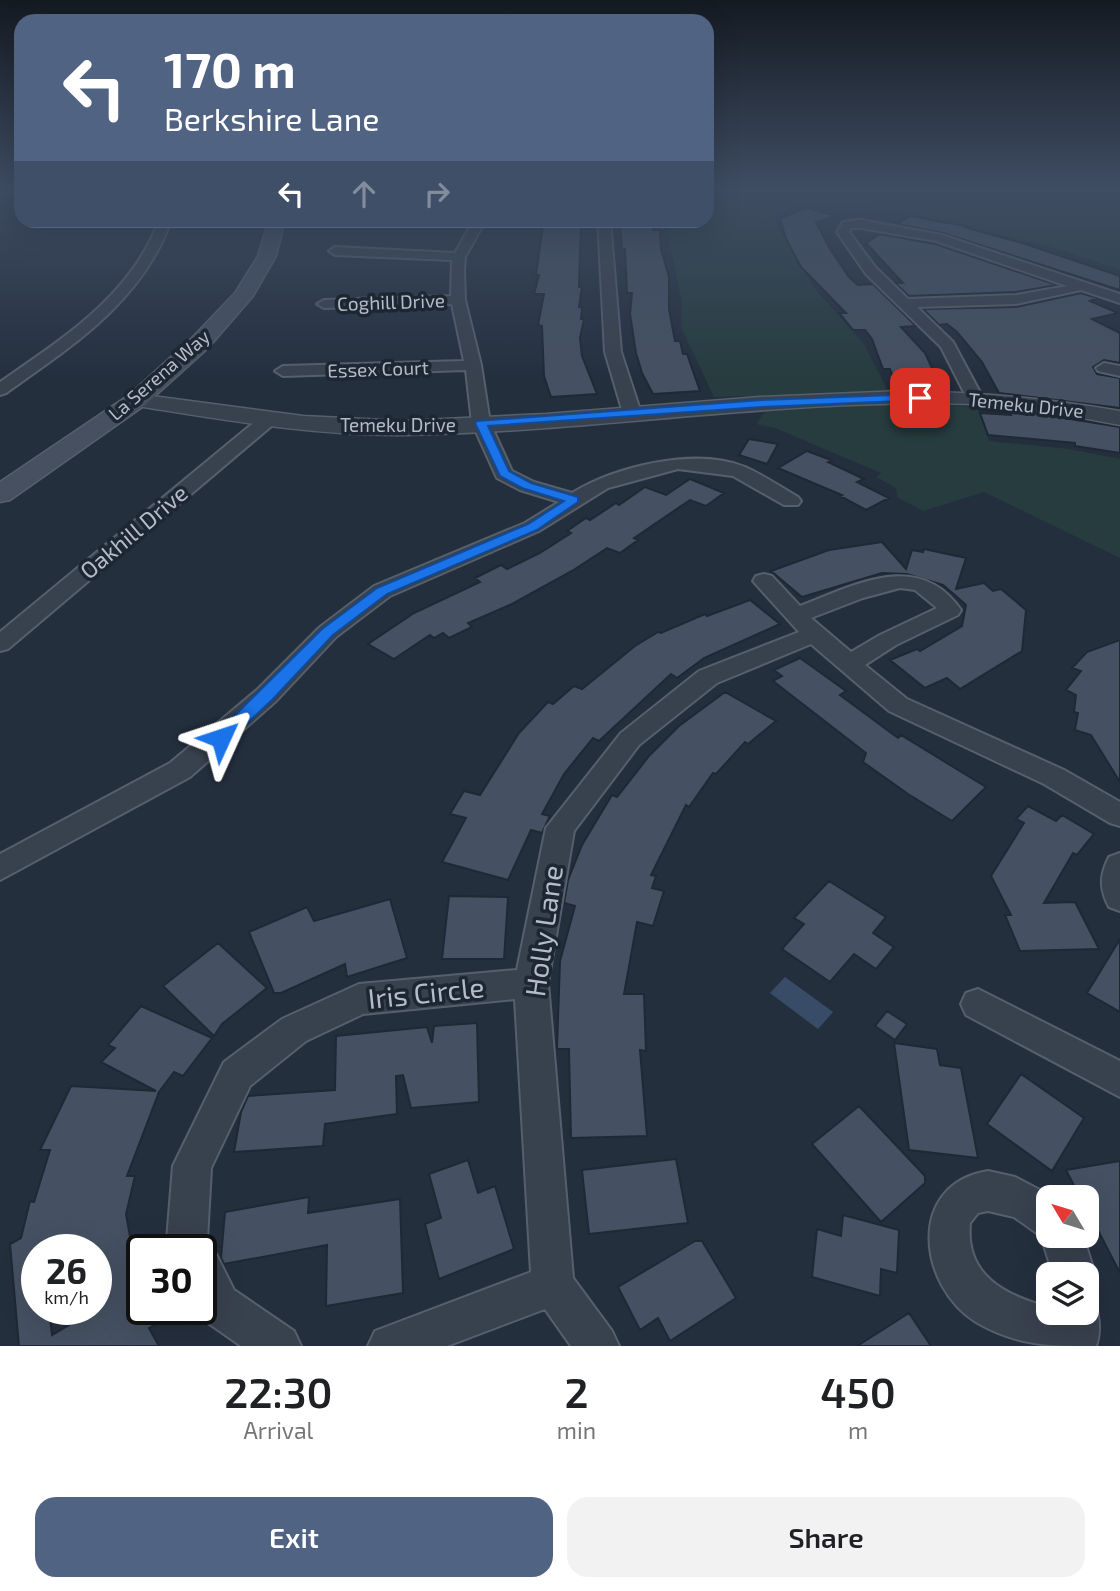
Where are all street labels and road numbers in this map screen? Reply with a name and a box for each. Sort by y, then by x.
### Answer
street label: Coghill Drive [337,288,445,315]
street label: La Serena Way [103,324,214,425]
street label: Essex Court [327,355,429,382]
street label: Temeku Drive [967,387,1085,422]
street label: Temeku Drive [340,413,456,436]
street label: Oakhill Drive [74,478,193,584]
street label: Holly Lane [517,863,569,999]
street label: Iris Circle [366,969,486,1015]

